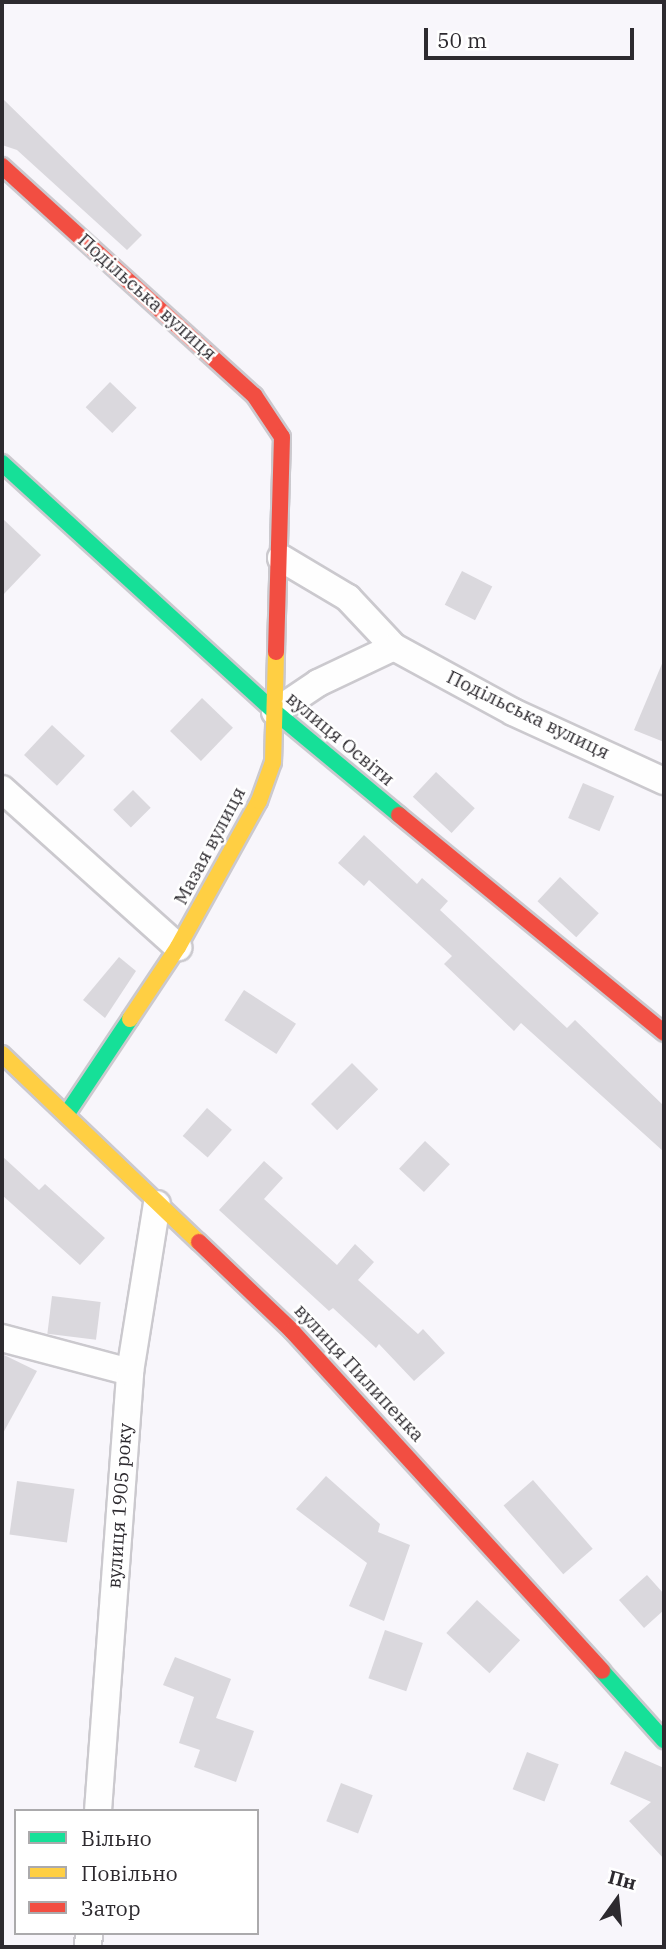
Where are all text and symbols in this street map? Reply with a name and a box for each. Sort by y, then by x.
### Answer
scale bar [428,14,638,58]
text: 50 m [437,26,487,54]
street label: Подільська вулиця [73,229,221,365]
street label: Подільська вулиця [443,666,613,764]
street label: вулиця Освіти [281,687,399,791]
street label: Мазая вулиця [169,783,251,909]
street label: вулиця Пилипенка [289,1299,429,1447]
street label: вулиця 1905 року [103,1423,137,1589]
legend [14,1809,259,1935]
text: Вільно [81,1824,152,1852]
text: Повільно [81,1859,178,1887]
text: Пн [606,1864,639,1895]
north arrow [582,1865,652,1935]
text: Затор [81,1894,141,1922]

